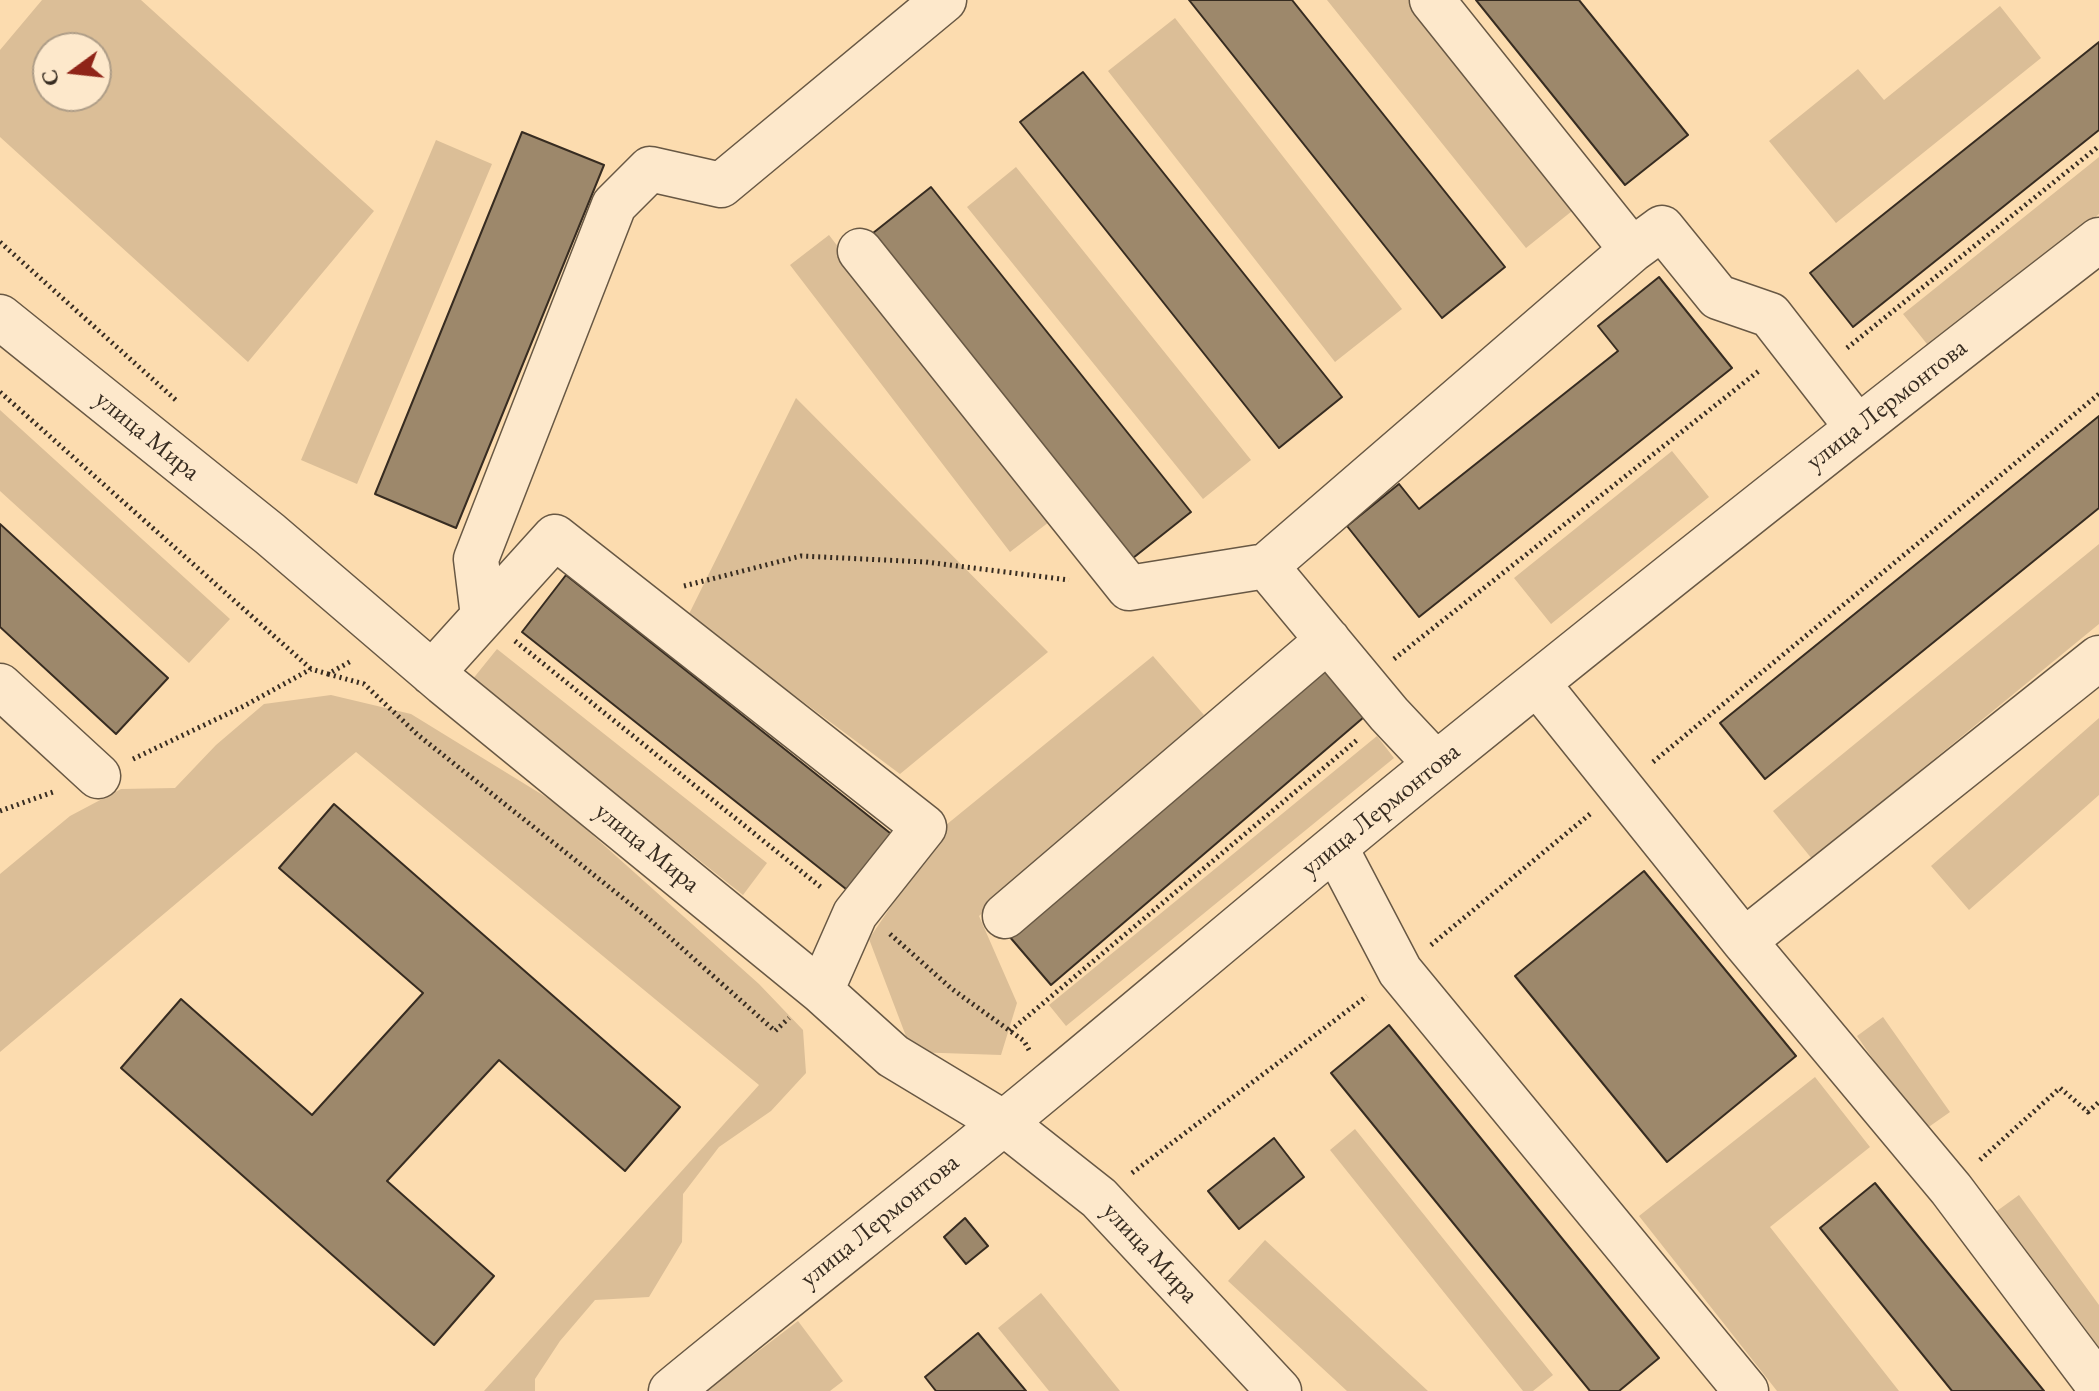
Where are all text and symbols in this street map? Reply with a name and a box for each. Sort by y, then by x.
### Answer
north arrow [32,32,112,112]
text: С [34,67,66,89]
street label: улица Лермонтова [1800,333,1974,477]
street label: улица Мира [88,384,206,488]
street label: улица Лермонтова [1295,736,1467,884]
street label: улица Мира [588,796,706,900]
street label: улица Лермонтова [794,1147,966,1295]
street label: улица Мира [1095,1196,1205,1310]

